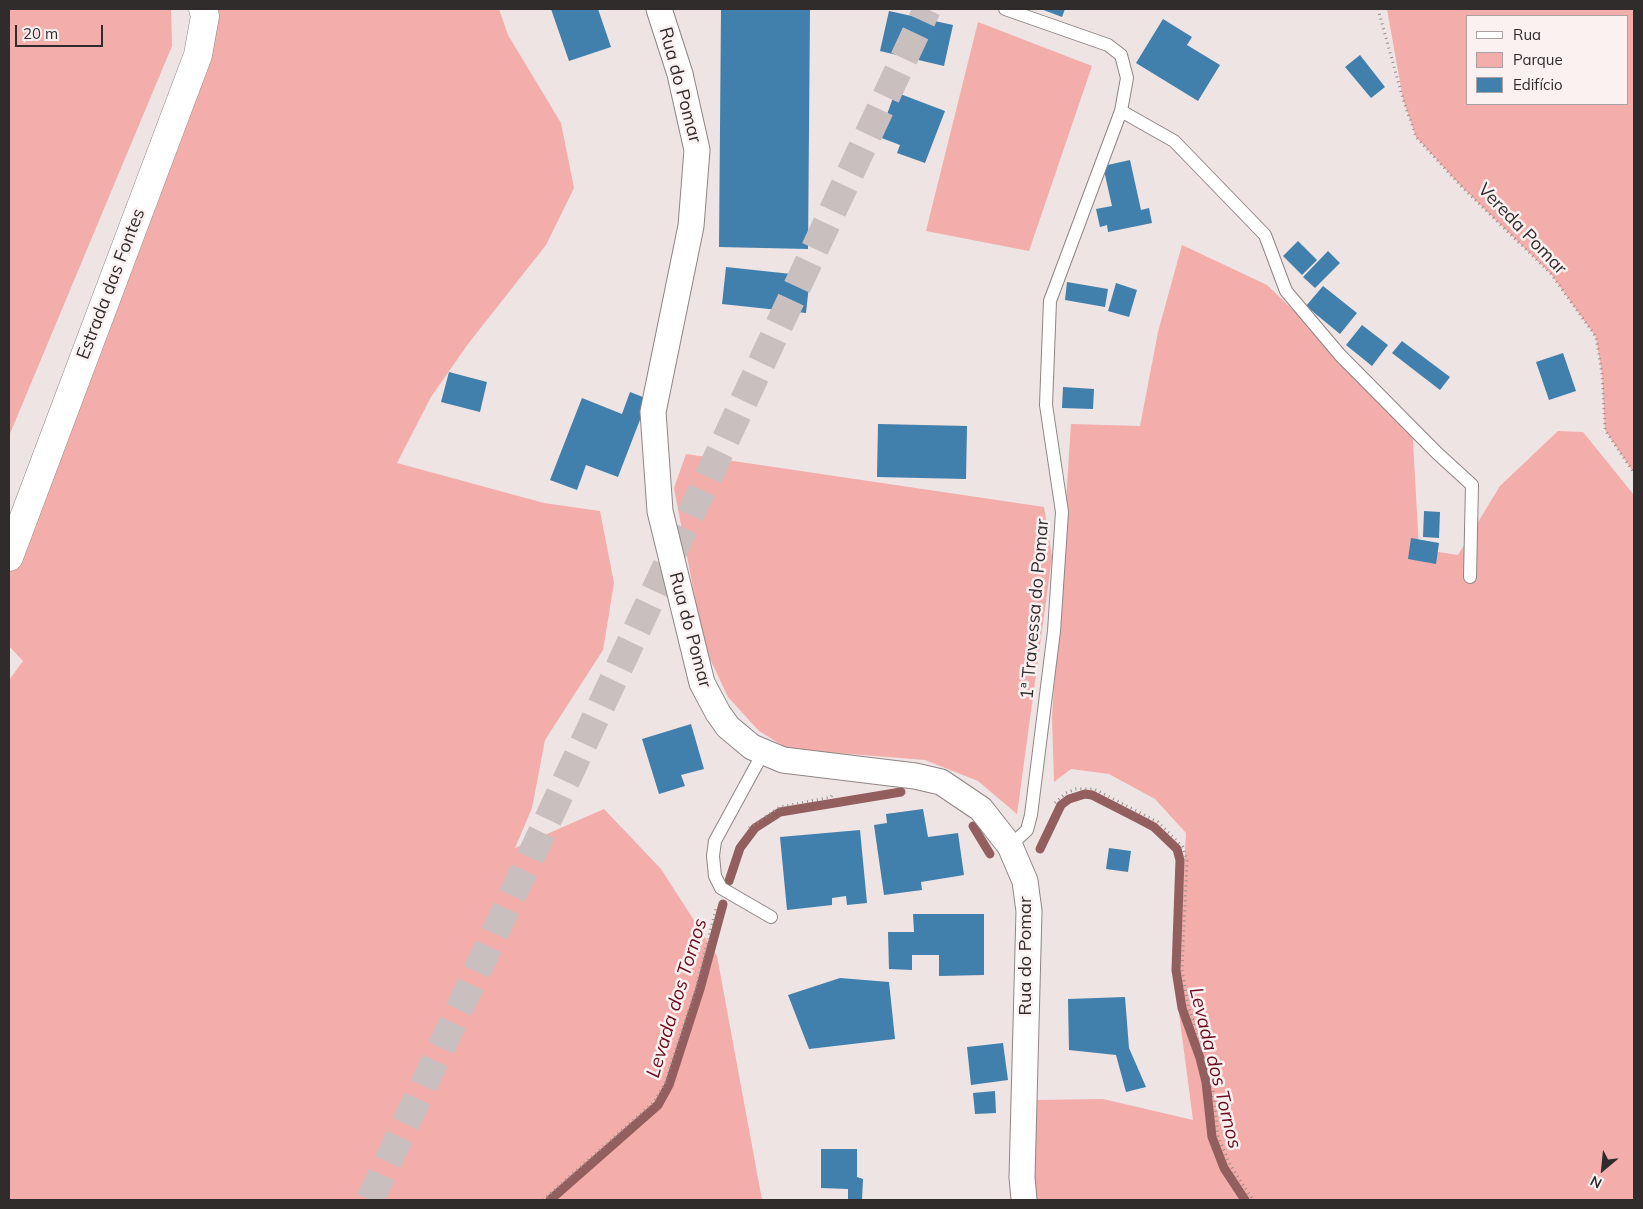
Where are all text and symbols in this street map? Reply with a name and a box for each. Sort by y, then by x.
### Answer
scale bar [18,15,105,47]
legend [1466,15,1628,105]
text: 20 m [23,24,58,43]
street label: Rua do Pomar [654,25,706,145]
text: Rua [1513,25,1541,44]
text: Parque [1513,50,1563,69]
text: Edifício [1513,75,1563,94]
street label: Vereda Pomar [1473,179,1571,279]
street label: Estrada das Fontes [72,205,150,363]
street label: 1ª Travessa do Pomar [1016,518,1054,700]
street label: Rua do Pomar [664,570,716,690]
street label: Rua do Pomar [1015,897,1037,1015]
water label: Levada dos Tornos [642,916,712,1080]
water label: Levada dos Tornos [1184,985,1246,1151]
north arrow [1578,1144,1628,1194]
text: N [1587,1172,1605,1193]

